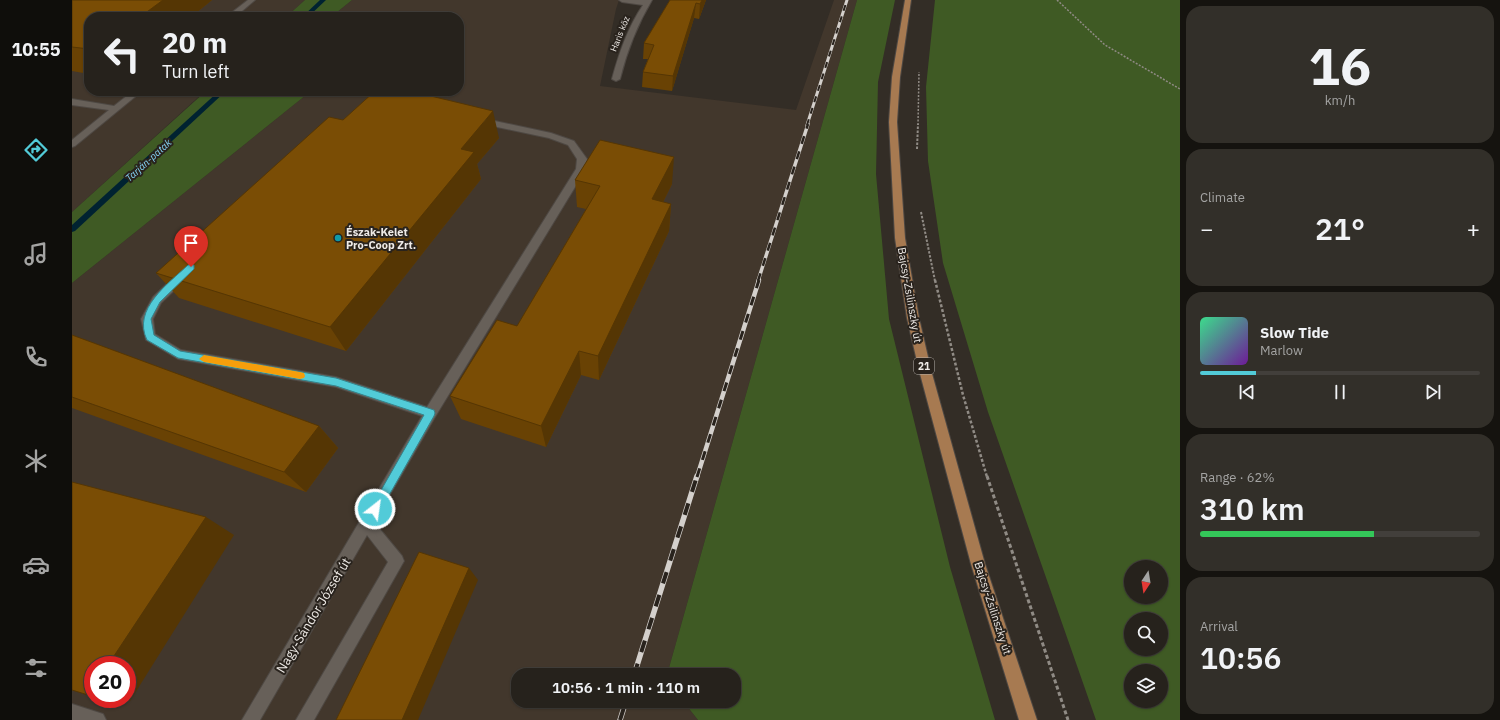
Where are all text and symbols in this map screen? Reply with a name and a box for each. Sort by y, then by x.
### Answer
street label: Haris köz [608,15,632,53]
text: 20 m [162,24,227,61]
icon: left [96,28,148,80]
text: 16 [1309,32,1371,99]
text: 10:55 [11,38,61,61]
text: Turn left [162,60,230,83]
text: km/h [1325,92,1355,109]
icon: directions [22,136,50,164]
water label: Tarján-patak [122,136,175,185]
text: Climate [1200,189,1245,206]
text: 21° [1315,209,1365,248]
text: − [1200,214,1213,243]
text: + [1467,214,1480,243]
place label: Észak-Kelet Pro-Coop Zrt. [346,224,416,252]
pin [174,226,208,267]
icon: arrive [180,232,202,254]
marker: Észak-Kelet Pro-Coop Zrt. [333,233,343,243]
icon: music [22,240,50,268]
street label: Bajcsy-Zsilinszky út [895,246,925,344]
text: Slow Tide [1260,323,1329,342]
text: Marlow [1260,342,1303,359]
icon: phone [22,343,50,371]
road number: 21 [914,358,934,374]
icon: previous [1236,381,1258,403]
icon: pause [1329,381,1351,403]
icon: next [1422,381,1444,403]
icon: climate [22,447,50,475]
text: Range · 62% [1200,469,1274,486]
position arrow [354,488,396,530]
text: 310 km [1200,489,1305,528]
icon: car [22,551,50,579]
street label: Nagy-Sándor József út [272,555,355,676]
street label: Bajcsy-Zsilinszky út [971,560,1015,656]
north arrow [1124,560,1168,604]
map controls [1124,560,1168,708]
button: search [1124,612,1168,656]
text: Arrival [1200,618,1238,635]
text: 10:56 [1200,638,1282,677]
icon: filters [22,654,50,682]
speed limit sign: 20 [84,656,136,708]
button: layers [1124,664,1168,708]
text: 10:56 · 1 min · 110 m [552,678,700,697]

